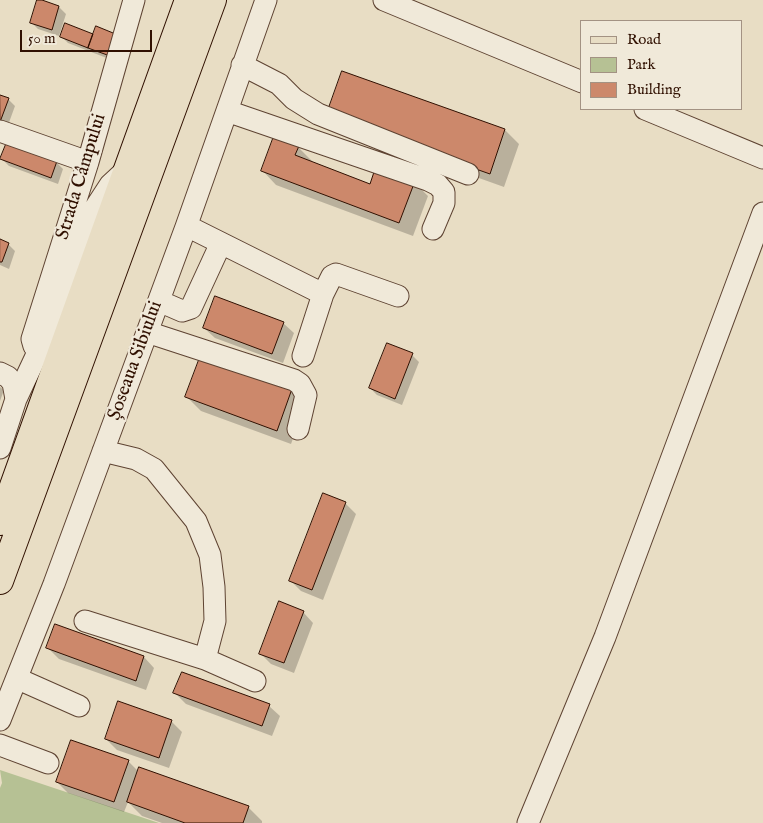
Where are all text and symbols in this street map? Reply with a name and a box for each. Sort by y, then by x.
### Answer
scale bar [22,20,155,52]
legend [580,20,743,110]
text: 50 m [28,29,56,48]
text: Road [627,30,661,49]
text: Park [627,55,656,74]
text: Building [627,80,681,99]
street label: Strada Câmpului [52,111,112,243]
street label: Șoseaua Sibiului [104,298,168,424]

